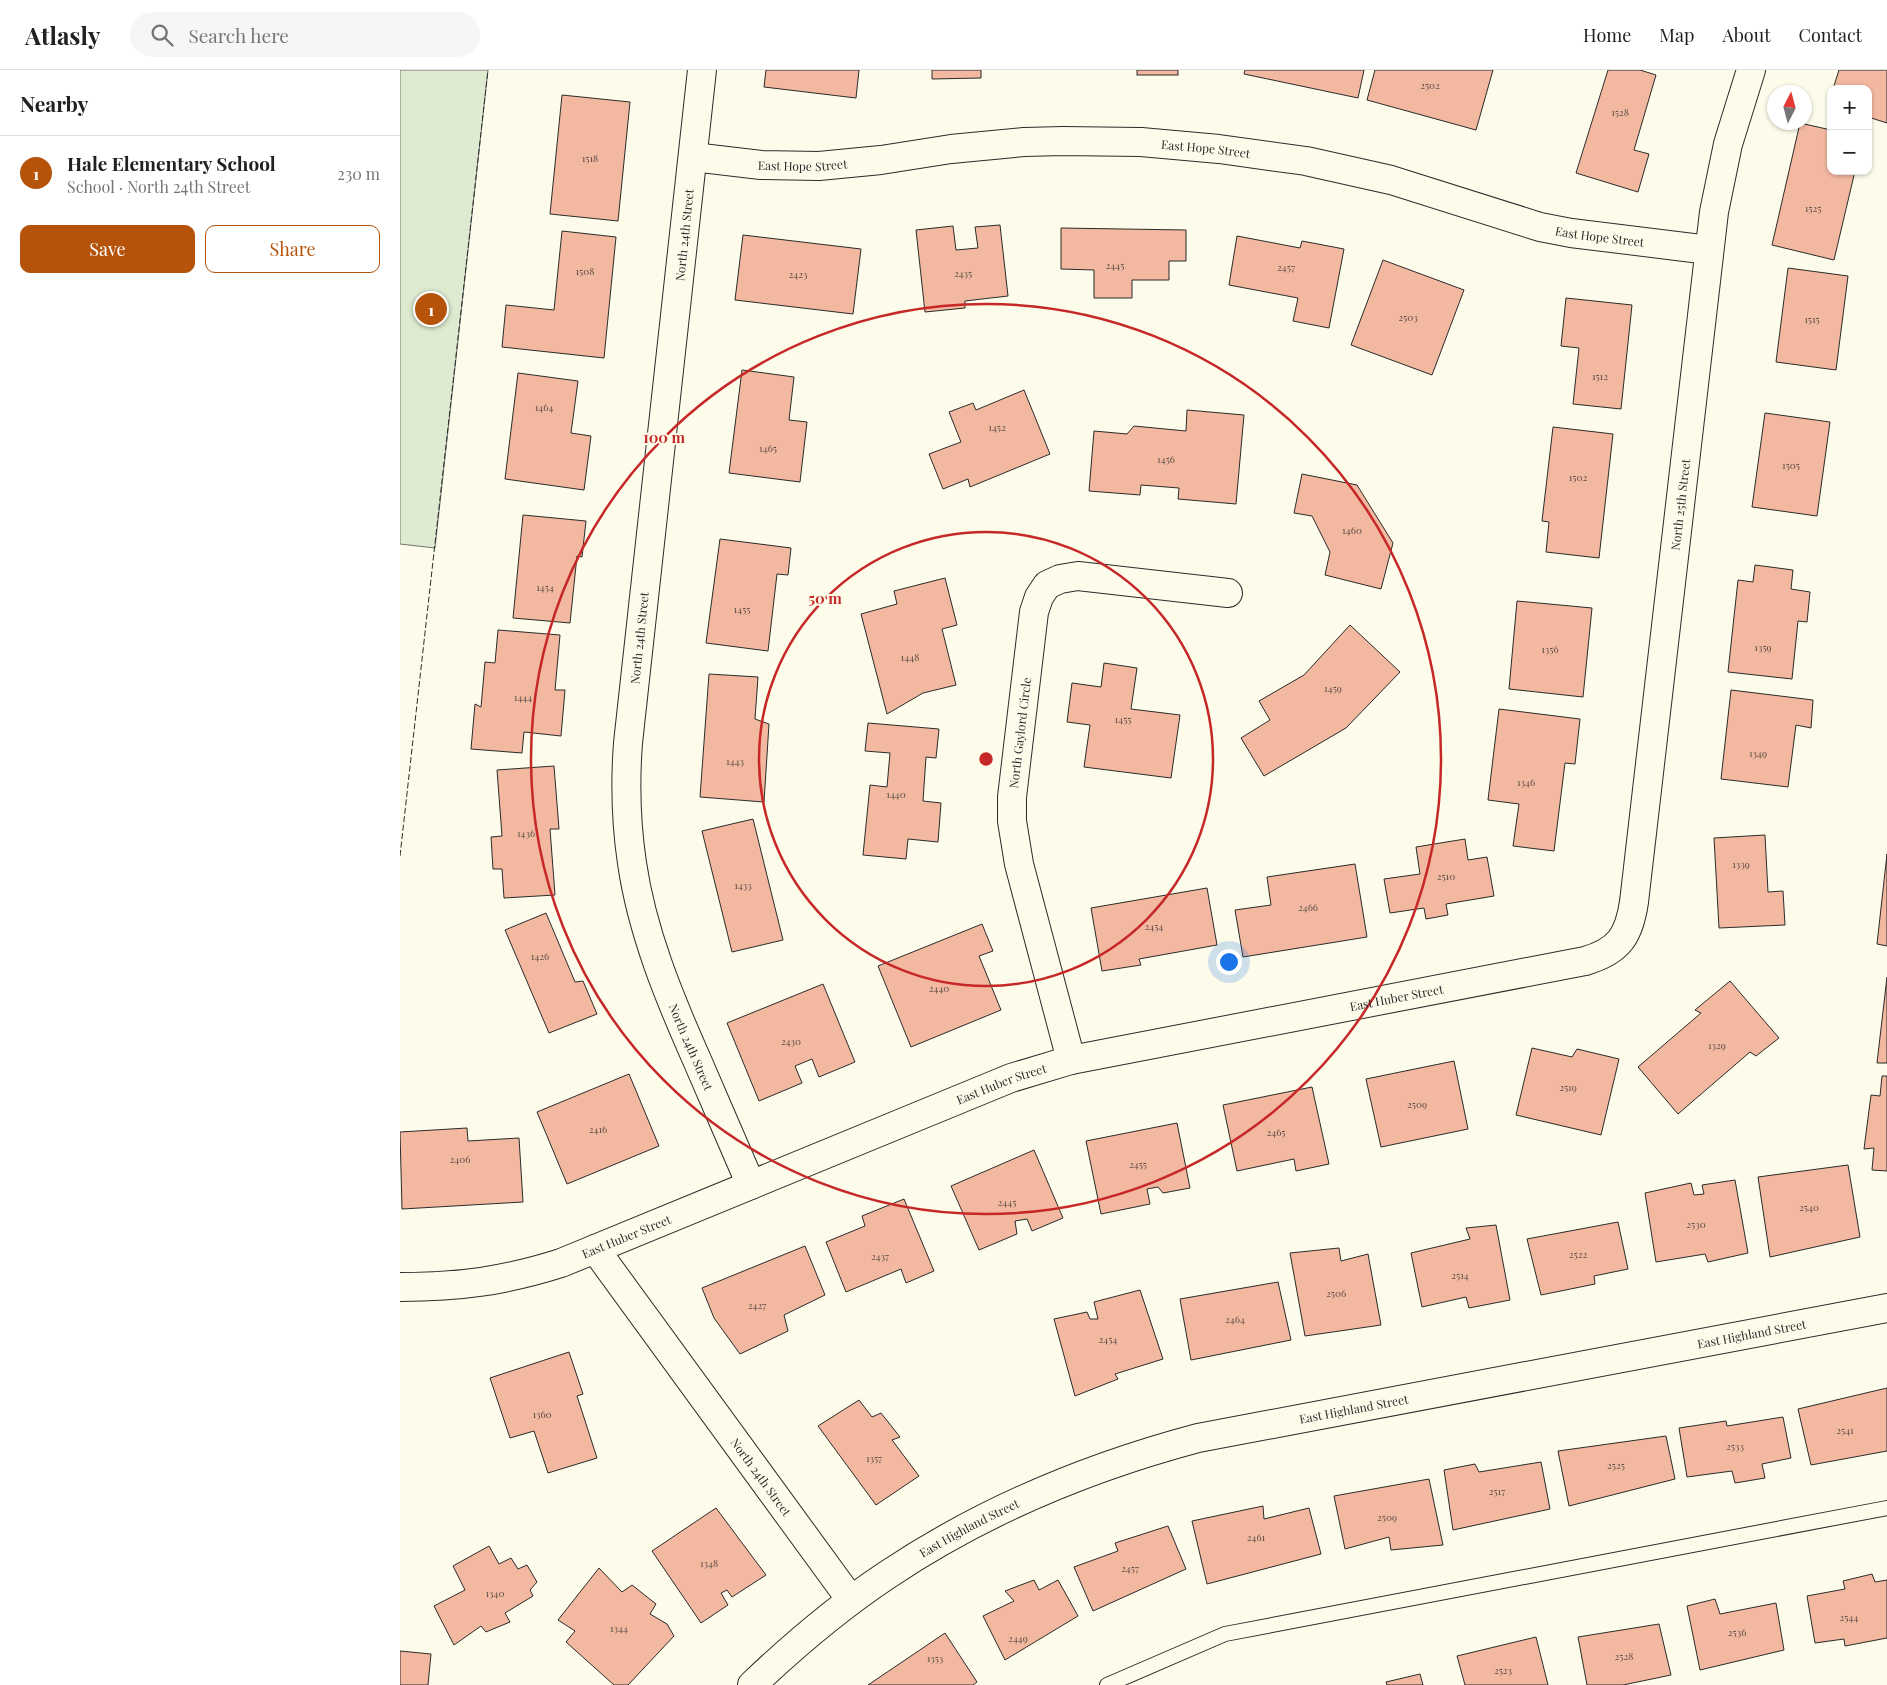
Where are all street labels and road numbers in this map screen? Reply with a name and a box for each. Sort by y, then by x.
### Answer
street label: East Hope Street [1160,136,1252,161]
street label: East Hope Street [758,155,849,174]
street label: North 24th Street [671,187,697,282]
street label: East Hope Street [1554,222,1646,250]
street label: North 25th Street [1667,457,1693,551]
street label: North 24th Street [626,590,652,685]
street label: North Gaylord Circle [1005,676,1034,789]
street label: East Huber Street [1348,980,1445,1014]
street label: North 24th Street [666,1001,717,1093]
street label: East Huber Street [954,1060,1049,1108]
street label: East Huber Street [579,1210,674,1262]
street label: East Highland Street [1696,1315,1808,1352]
street label: East Highland Street [1298,1390,1410,1427]
street label: North 24th Street [727,1435,795,1520]
street label: East Highland Street [916,1495,1022,1561]

